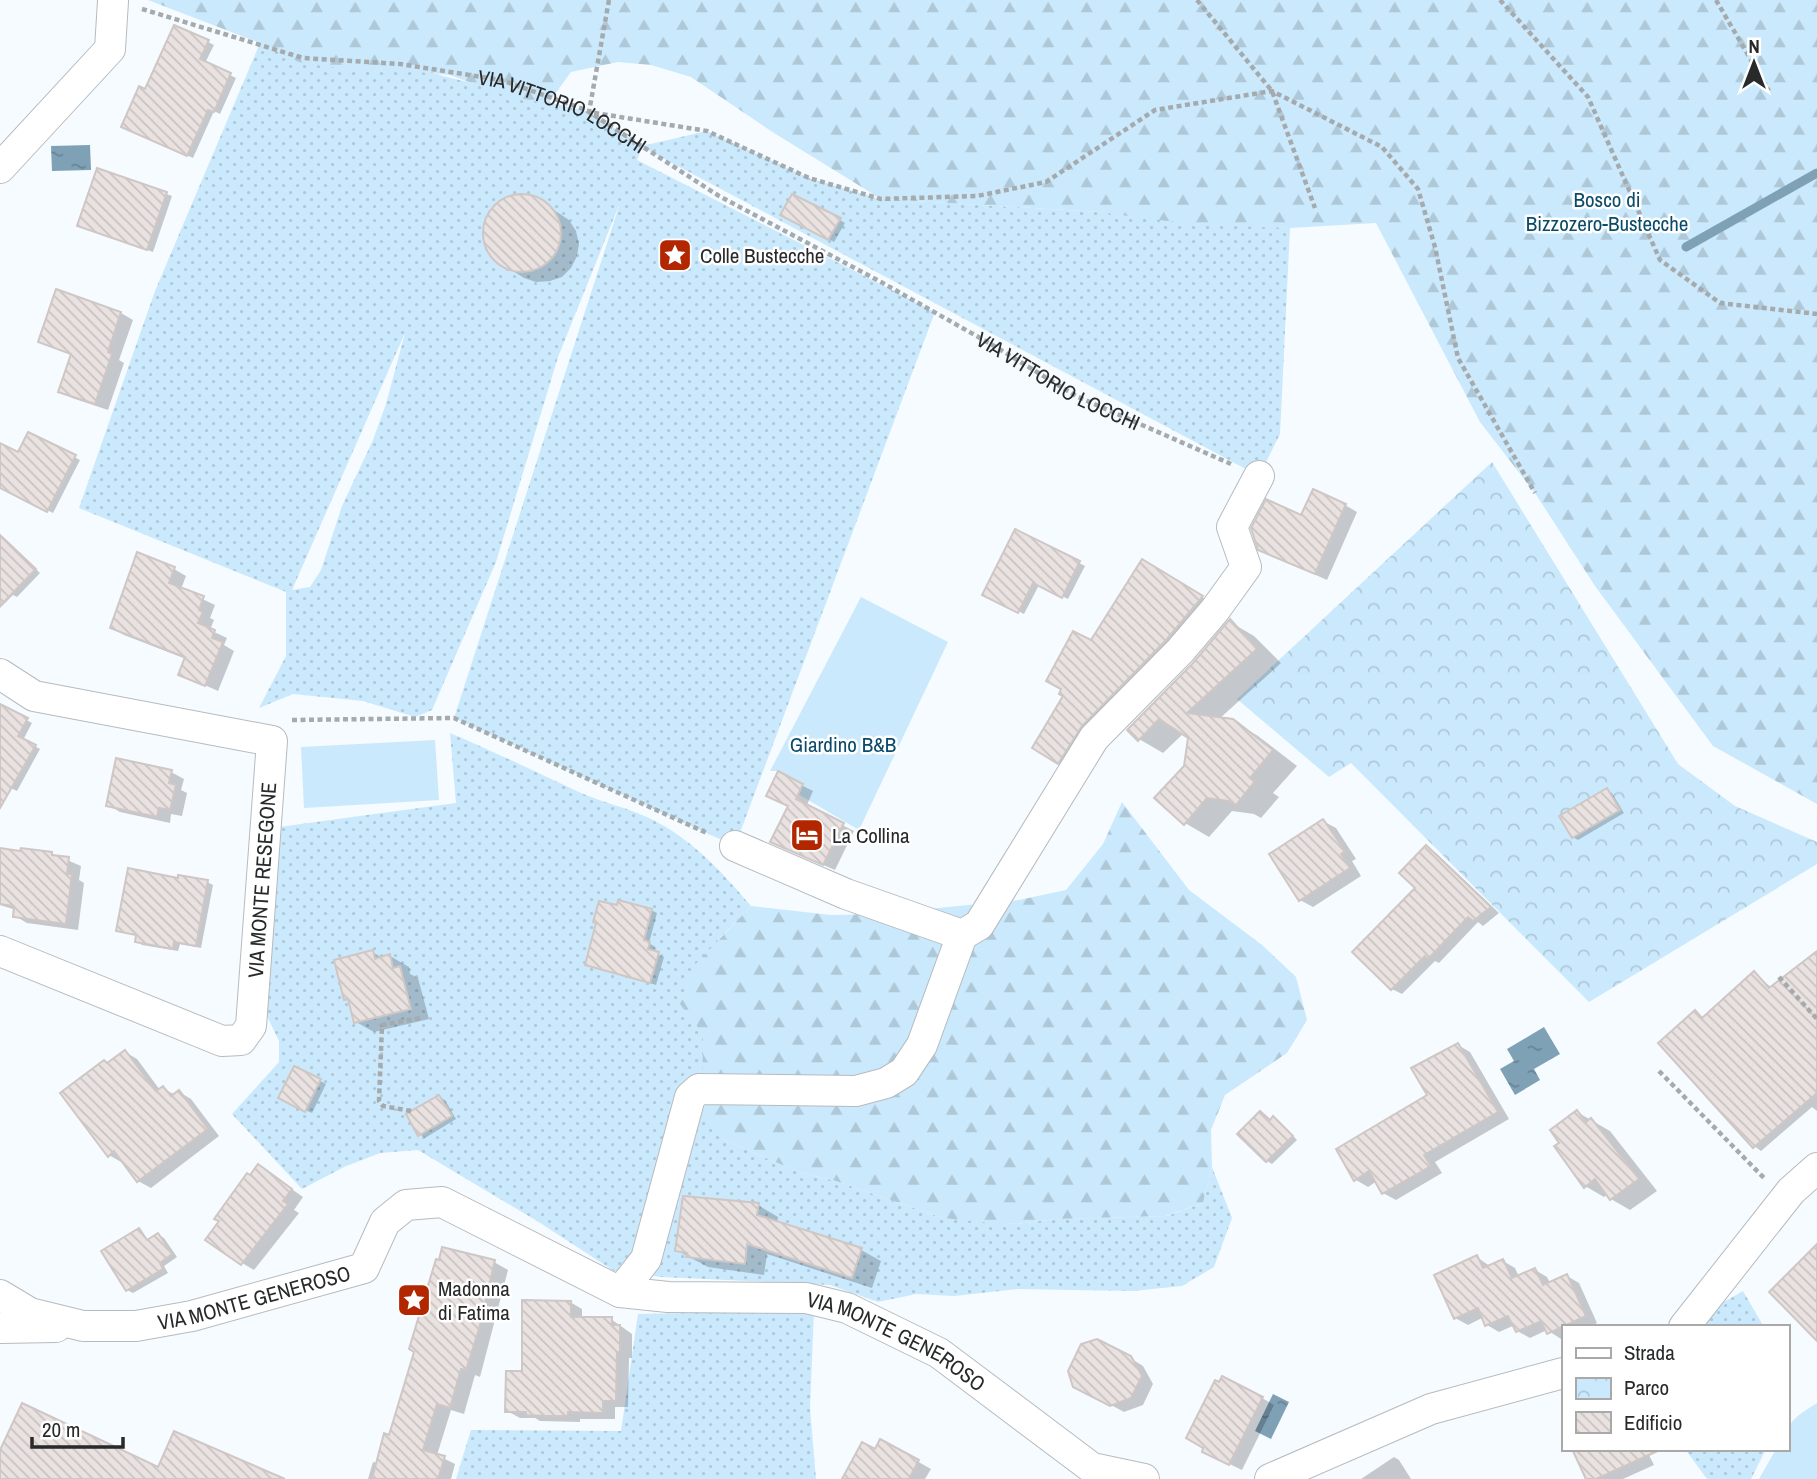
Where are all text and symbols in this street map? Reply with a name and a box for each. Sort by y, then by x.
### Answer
north arrow [1719,28,1789,98]
text: N [1748,33,1760,59]
street label: VIA VITTORIO LOCCHI [476,62,652,160]
park label: Bosco di Bizzozero-Bustecche [1526,185,1688,238]
place icon: Colle Bustecche [656,236,694,274]
place label: Colle Bustecche [700,241,824,270]
street label: VIA VITTORIO LOCCHI [971,324,1145,437]
park label: Giardino B&B [790,730,896,759]
street label: VIA MONTE RESEGONE [241,781,283,979]
hotel icon: La Collina [788,816,826,854]
place label: La Collina [832,821,910,850]
street label: VIA MONTE GENEROSO [155,1258,354,1336]
place label: Madonna di Fatima [438,1274,510,1327]
place icon: Madonna di Fatima [395,1281,433,1319]
street label: VIA MONTE GENEROSO [804,1284,992,1398]
legend [1562,1325,1789,1451]
text: Strada [1624,1338,1675,1367]
text: Parco [1624,1373,1669,1402]
scale bar [32,1406,122,1450]
text: Edificio [1624,1408,1682,1437]
text: 20 m [42,1415,80,1444]

